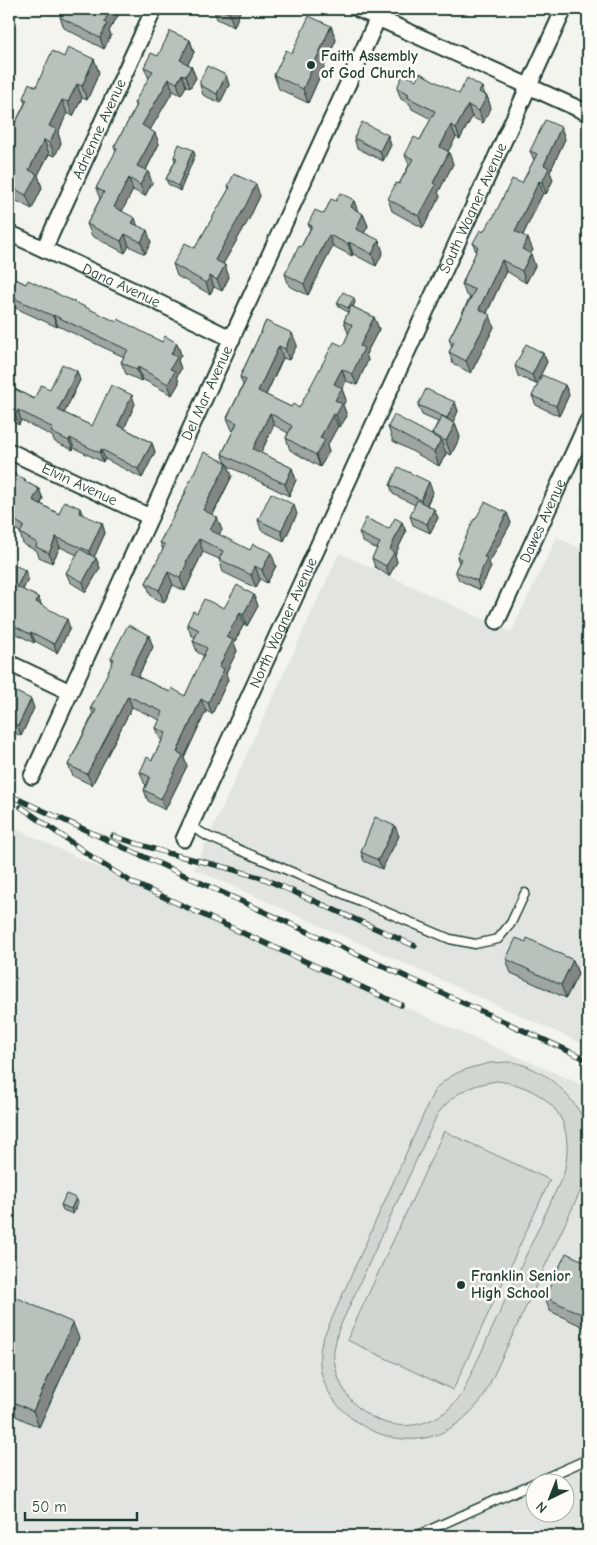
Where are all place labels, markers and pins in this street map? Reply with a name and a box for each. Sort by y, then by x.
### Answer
place label: Faith Assembly of God Church [321,47,418,82]
marker: Faith Assembly of God Church [305,59,317,71]
place label: Franklin Senior High School [471,1267,570,1302]
marker: Franklin Senior High School [455,1279,467,1291]

